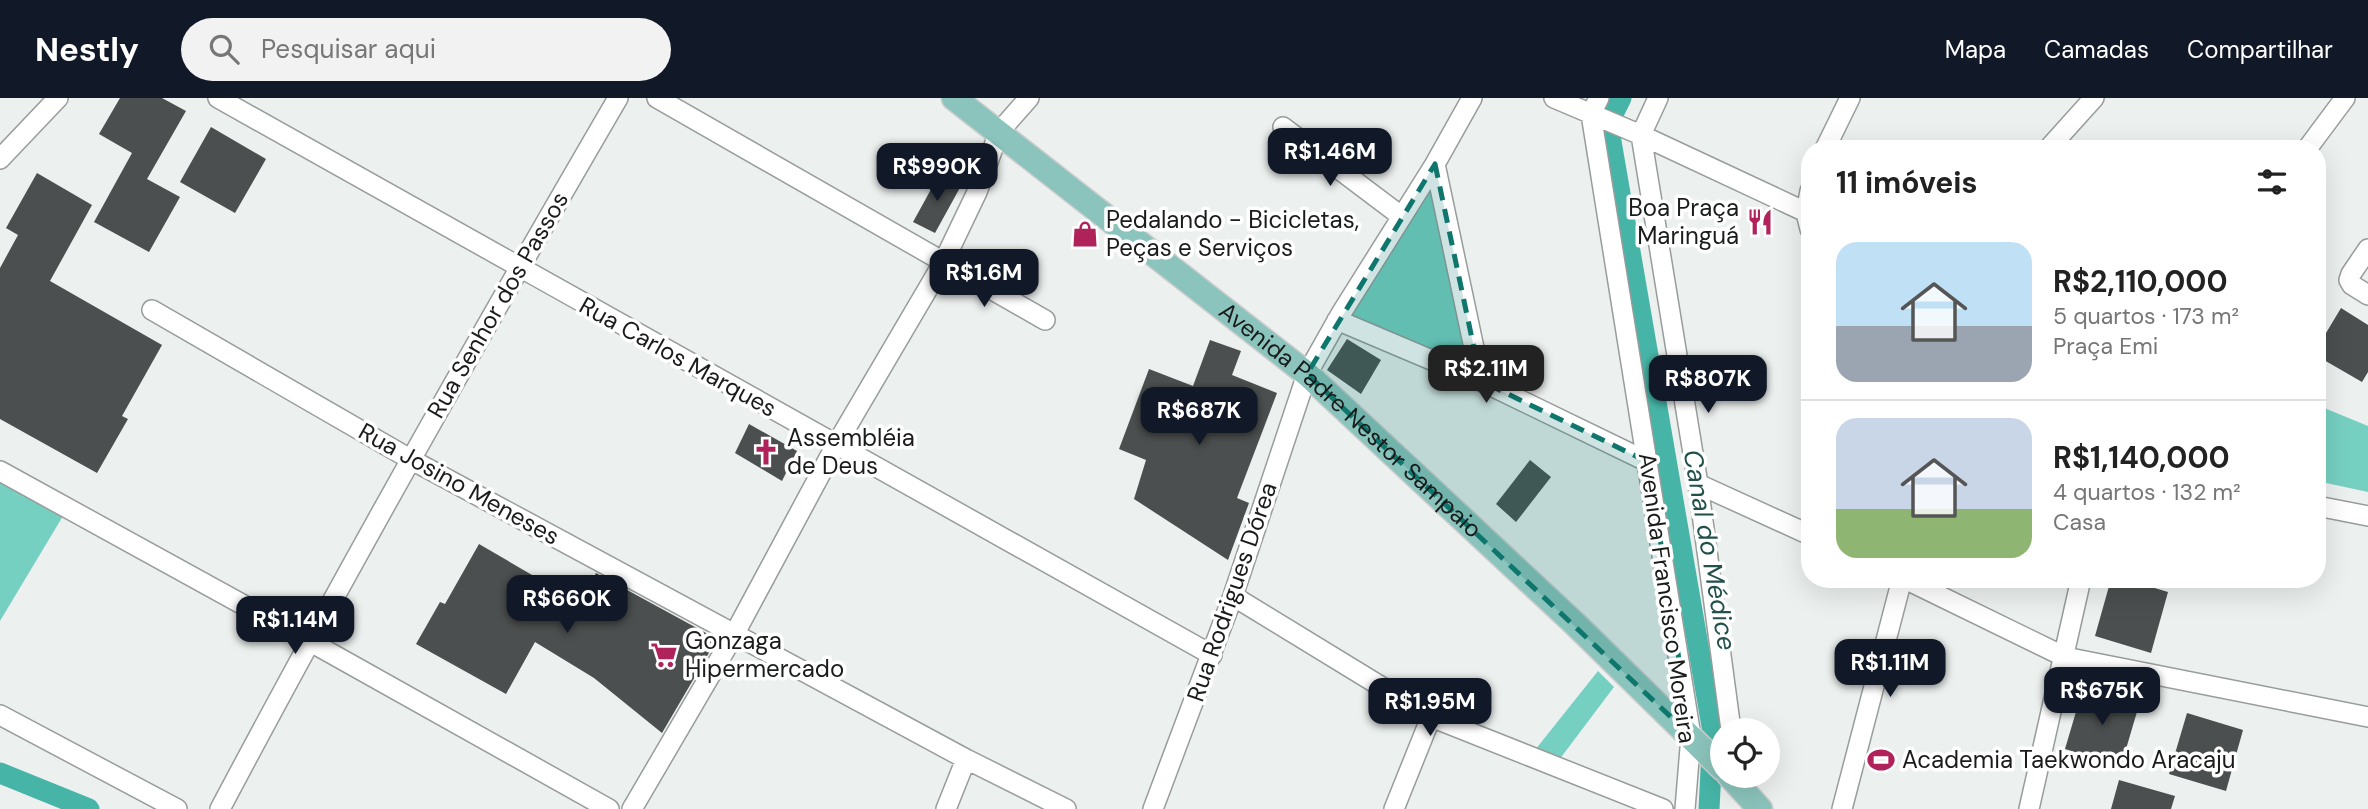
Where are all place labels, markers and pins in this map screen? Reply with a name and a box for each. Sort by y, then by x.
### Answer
pin: R$1.46M [1265,129,1395,188]
pin: R$990K [880,144,994,203]
place label: Boa Praça Maringuá [1628,192,1739,251]
place label: Pedalando - Bicicletas, Peças e Serviços [1106,204,1359,263]
restaurant icon: Boa Praça Maringuá [1745,207,1775,237]
shop icon: Pedalando - Bicicletas, Peças e Serviços [1070,219,1100,249]
pin: R$1.6M [927,250,1041,309]
pin: R$2.11M [1421,345,1551,405]
pin: R$807K [1651,356,1765,415]
pin: R$687K [1142,388,1256,447]
place label: Assembléia de Deus [787,422,915,481]
church icon: Assembléia de Deus [751,437,781,467]
pin: R$660K [510,575,624,635]
pin: R$1.14M [230,596,360,656]
place label: Gonzaga Hipermercado [685,625,844,684]
supermarket icon: Gonzaga Hipermercado [649,640,679,670]
pin: R$1.11M [1825,640,1955,699]
pin: R$675K [2045,668,2159,727]
pin: R$1.95M [1365,678,1495,738]
place label: Academia Taekwondo Aracaju [1902,744,2236,775]
sports icon: Academia Taekwondo Aracaju [1866,745,1896,775]

